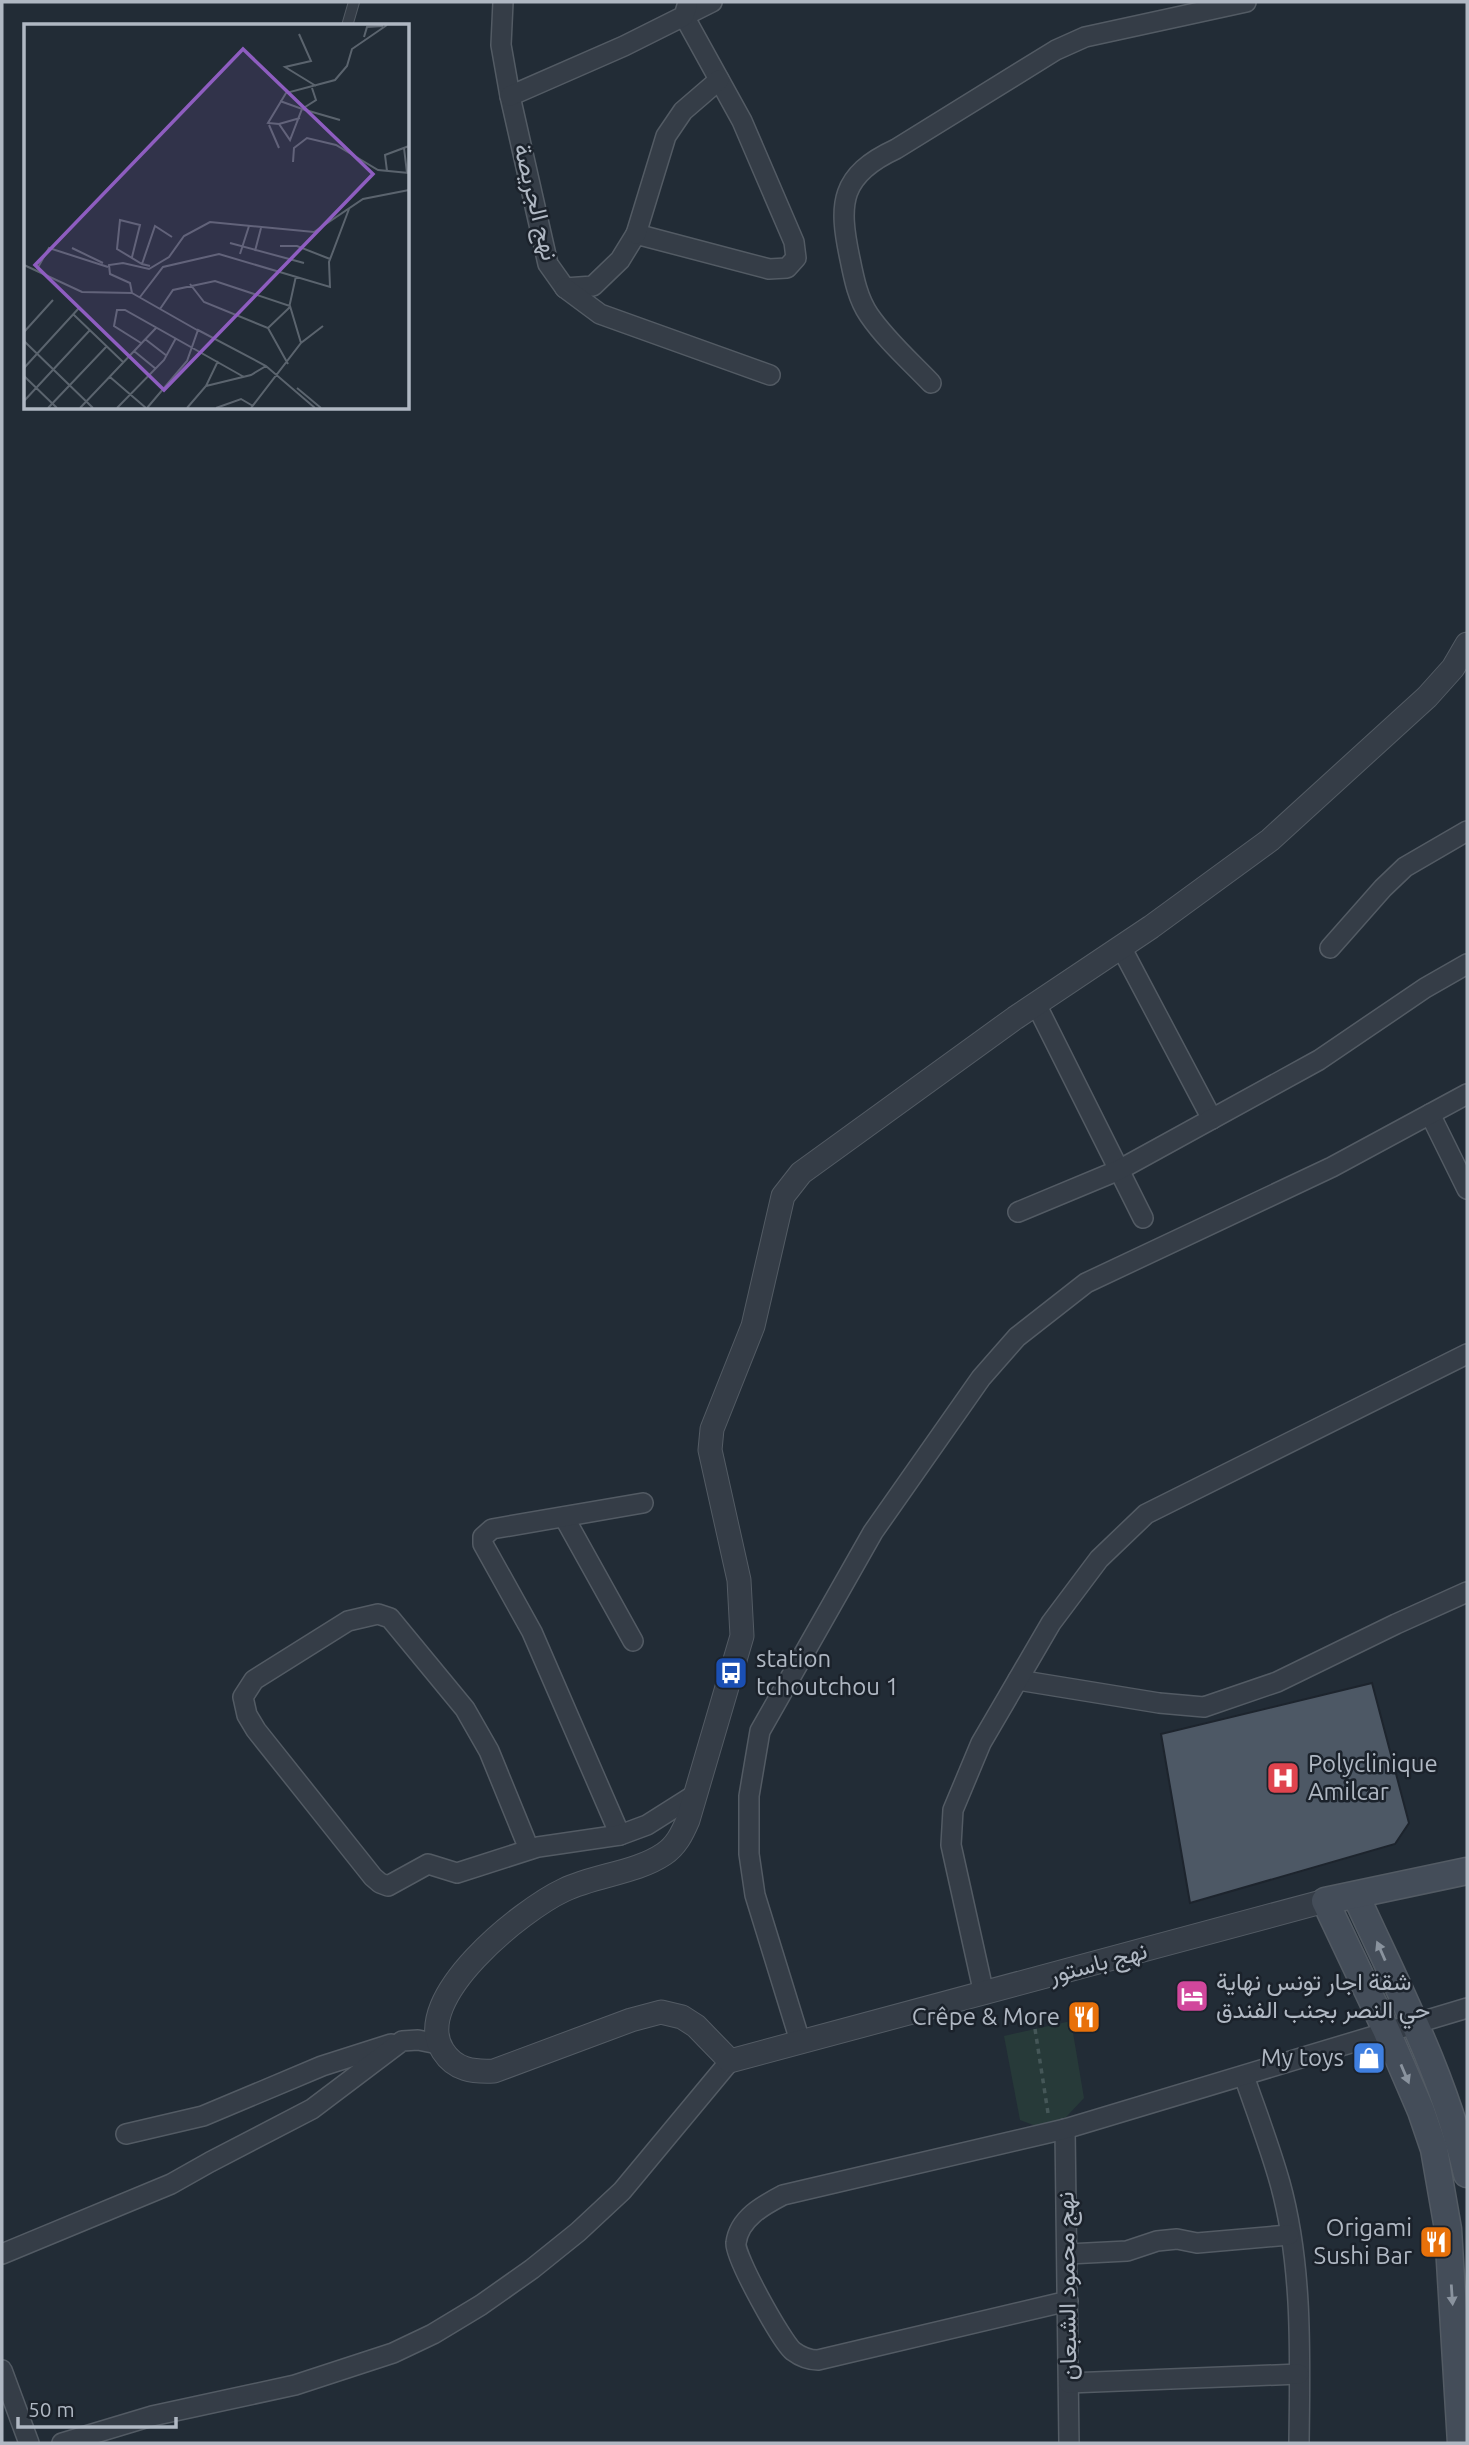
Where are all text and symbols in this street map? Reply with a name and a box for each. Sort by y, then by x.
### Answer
inset map [24,24,410,410]
street label: نهج الجريصة [505,141,564,264]
place label: station tchoutchou 1 [756,1645,899,1700]
bus stop icon: station tchoutchou 1 [712,1654,750,1692]
place label: Polyclinique Amilcar [1308,1750,1438,1805]
hospital icon: Polyclinique Amilcar [1264,1759,1302,1797]
street label: نهج باستور [1045,1936,1151,1993]
one-way arrow [1375,1941,1387,1961]
place label: شقة اجار تونس نهاية حي النصر بجنب الفندق [1216,1968,1430,2029]
hotel icon: شقة اجار تونس نهاية حي النصر بجنب الفندق [1173,1977,1211,2015]
restaurant icon: Crêpe & More [1065,1998,1103,2036]
place label: Crêpe & More [912,2003,1060,2030]
shop icon: My toys [1350,2039,1388,2077]
place label: My toys [1261,2044,1344,2071]
one-way arrow [1399,2064,1411,2084]
street label: نهج محمود الشبعان [1051,2191,1086,2381]
place label: Origami Sushi Bar [1314,2214,1412,2269]
restaurant icon: Origami Sushi Bar [1417,2223,1455,2261]
one-way arrow [1447,2284,1458,2306]
scale bar [18,2386,175,2430]
text: 50 m [28,2397,75,2421]

